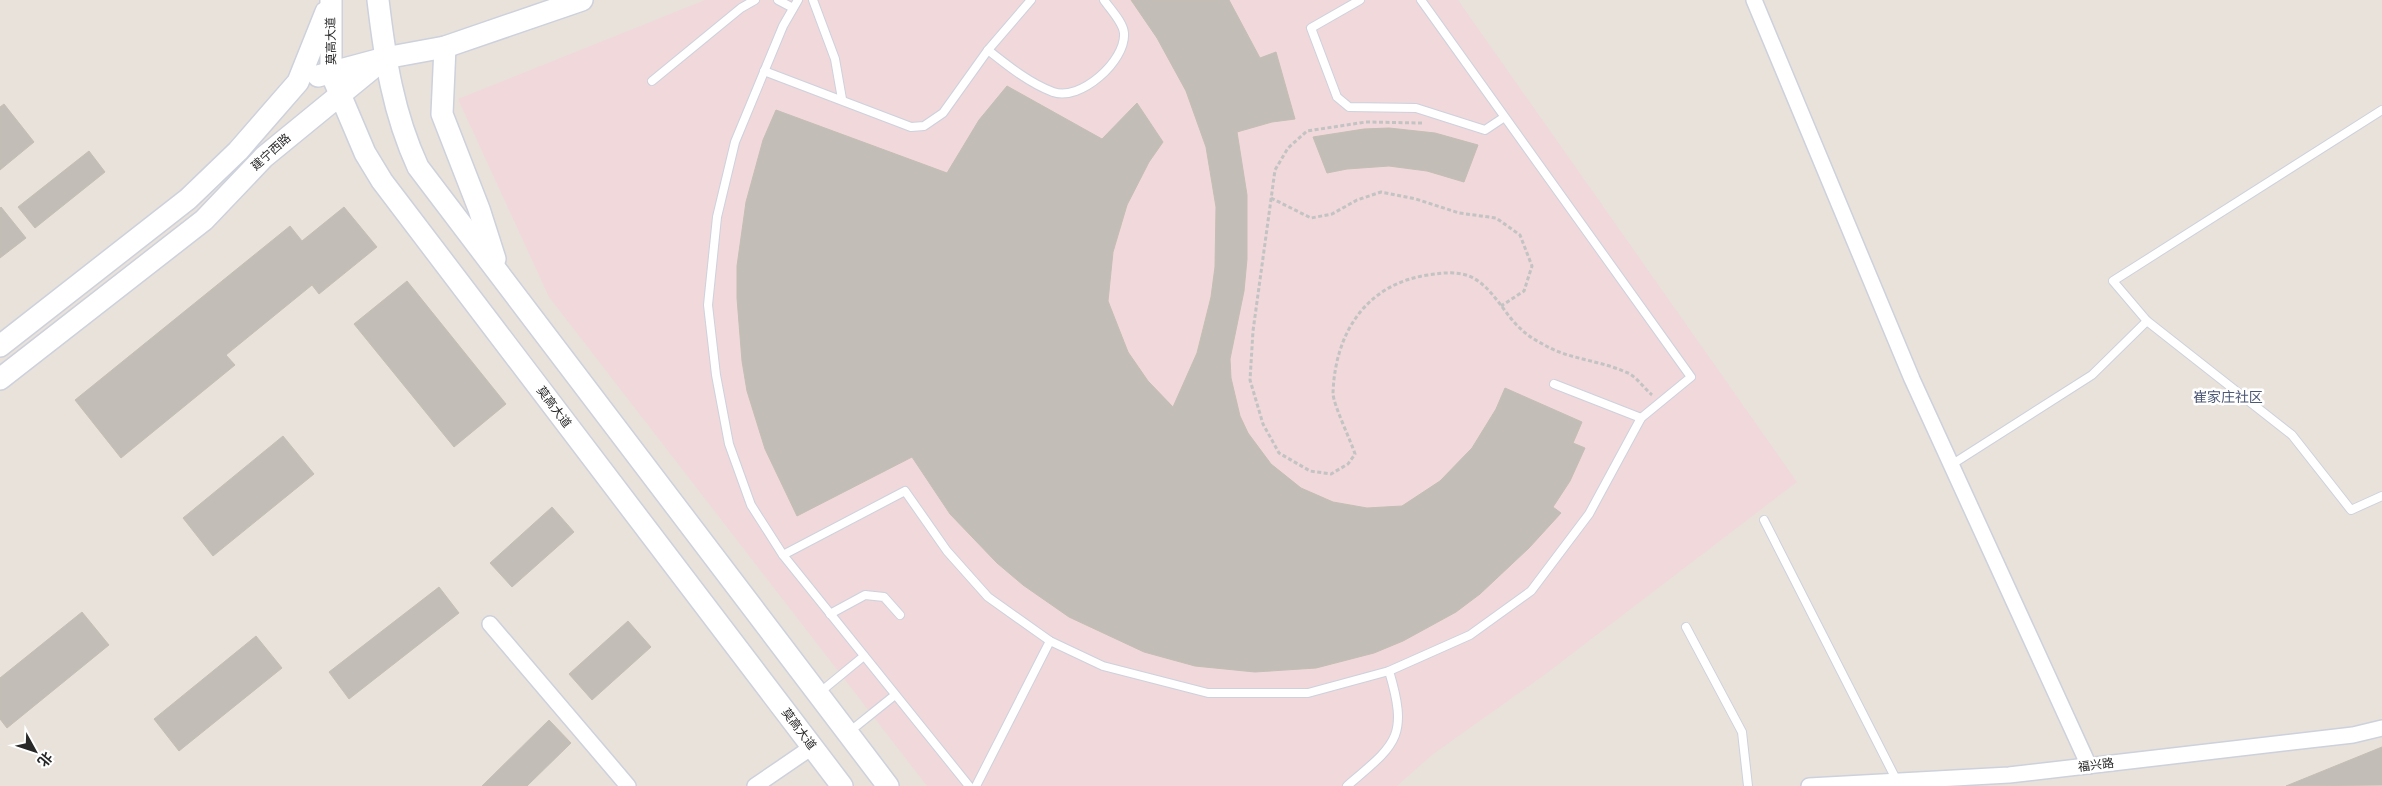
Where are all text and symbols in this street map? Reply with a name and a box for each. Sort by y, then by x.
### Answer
street label: 莫高大道 [323,17,338,65]
street label: 建宁西路 [248,130,294,173]
street label: 莫高大道 [534,383,575,430]
district label: 崔家庄社区 [2193,388,2263,405]
street label: 莫高大道 [779,705,820,752]
north arrow [10,726,60,776]
text: 北 [34,749,56,771]
street label: 福兴路 [2077,755,2115,774]

